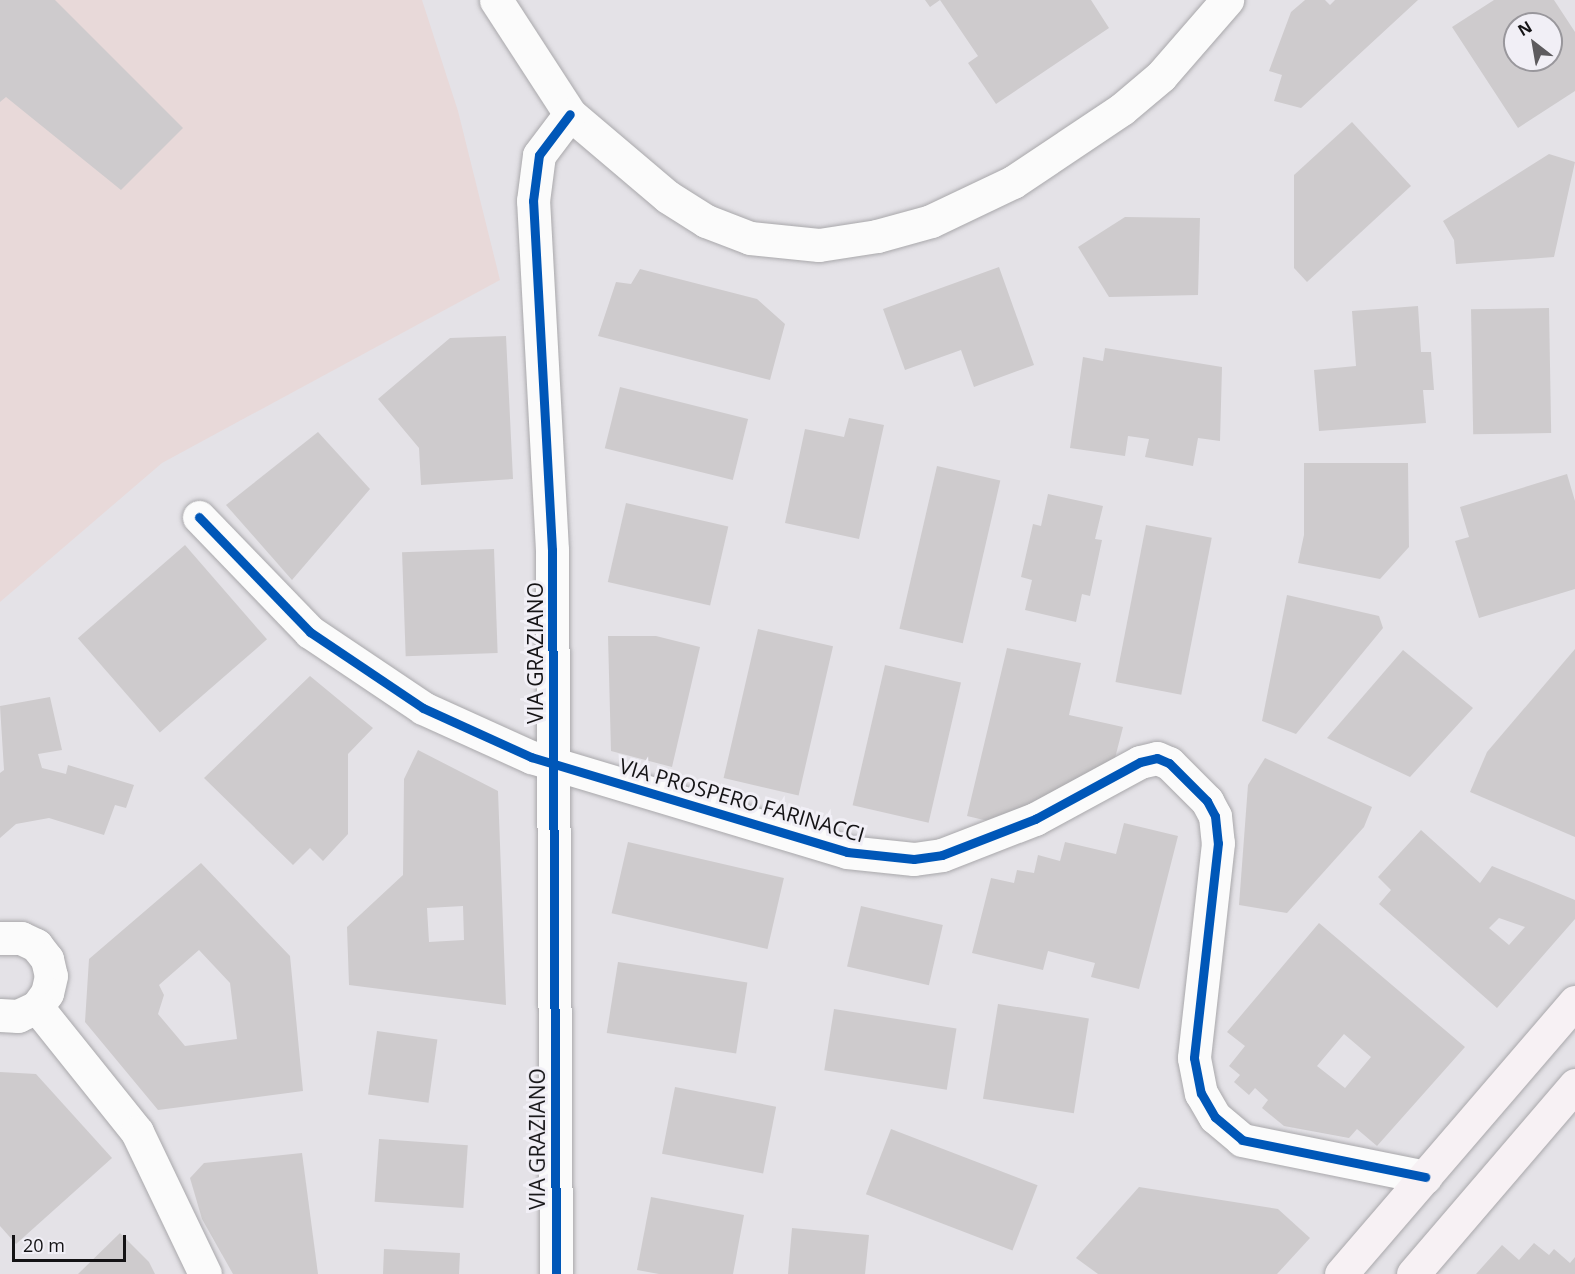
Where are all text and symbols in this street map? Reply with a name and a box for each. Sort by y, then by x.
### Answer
north arrow [1503,12,1563,72]
text: N [1514,16,1536,41]
street label: VIA GRAZIANO [522,582,548,724]
street label: VIA PROSPERO FARINACCI [616,753,868,847]
street label: VIA GRAZIANO [524,1068,550,1210]
scale bar [15,1223,129,1261]
text: 20 m [23,1233,65,1257]

